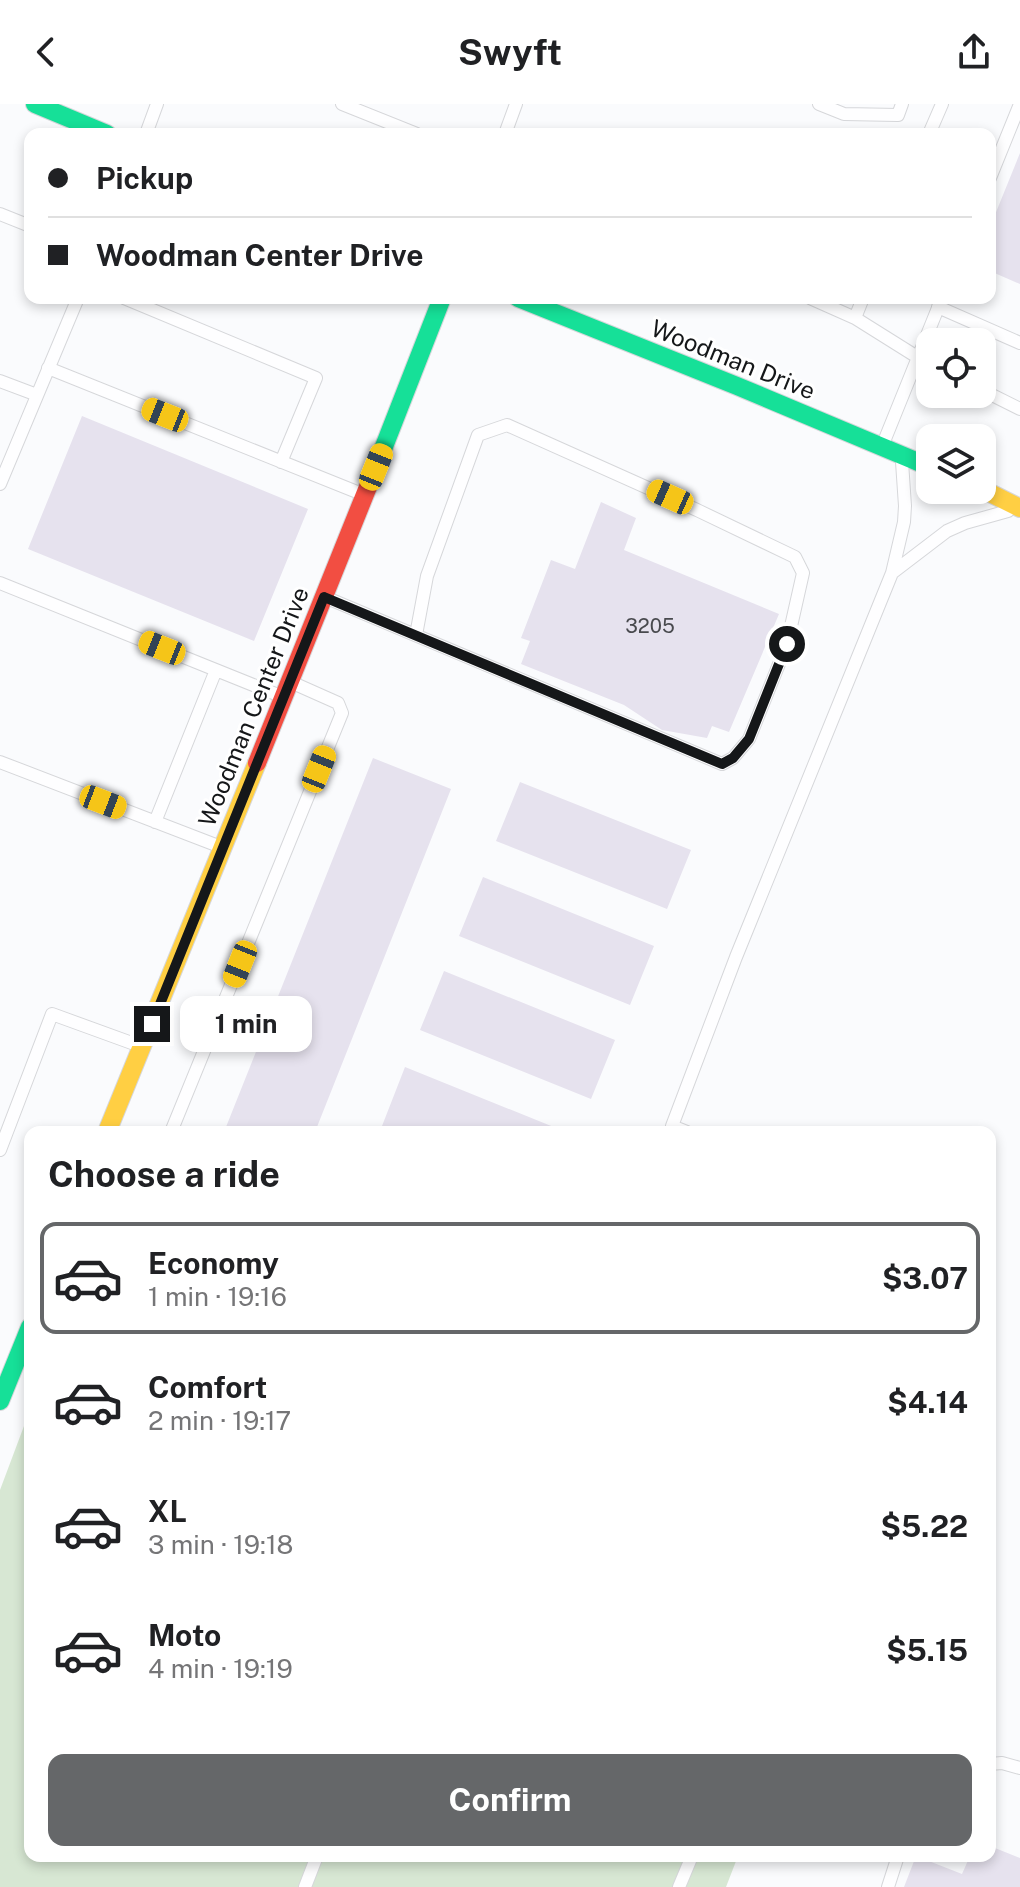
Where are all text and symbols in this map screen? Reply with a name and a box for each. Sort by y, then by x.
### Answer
icon: back [24,30,68,74]
icon: share [952,30,996,74]
text: Swyft [458,31,562,73]
text: Pickup [96,160,193,196]
text: Woodman Center Drive [96,237,424,273]
street label: Woodman Drive [647,313,820,405]
map controls [916,328,996,504]
button: locate [916,328,996,408]
car [138,395,192,435]
button: layers [916,424,996,504]
car [356,440,396,494]
car [643,476,697,518]
street label: Woodman Center Drive [192,583,314,830]
house number: 3205 [625,614,675,638]
route start [769,626,805,662]
car [135,628,189,668]
car [299,742,339,796]
car [76,782,130,822]
car [220,937,260,991]
callout: 1 min [180,996,312,1052]
route end [134,1006,170,1042]
text: 1 min [215,1008,277,1039]
text: Choose a ride [48,1153,280,1195]
icon: car [52,1242,124,1314]
text: Economy [148,1245,279,1281]
text: $3.07 [882,1260,968,1296]
text: 1 min · 19:16 [148,1281,287,1312]
icon: car [52,1366,124,1438]
text: Comfort [148,1369,267,1405]
text: $4.14 [887,1384,968,1420]
text: 2 min · 19:17 [148,1405,291,1436]
icon: car [52,1490,124,1562]
text: XL [148,1493,187,1529]
text: $5.22 [881,1508,968,1544]
text: 3 min · 19:18 [148,1529,293,1560]
icon: car [52,1614,124,1686]
text: Moto [148,1617,221,1653]
text: $5.15 [886,1632,968,1668]
text: 4 min · 19:19 [148,1653,293,1684]
button: Confirm [48,1754,972,1846]

